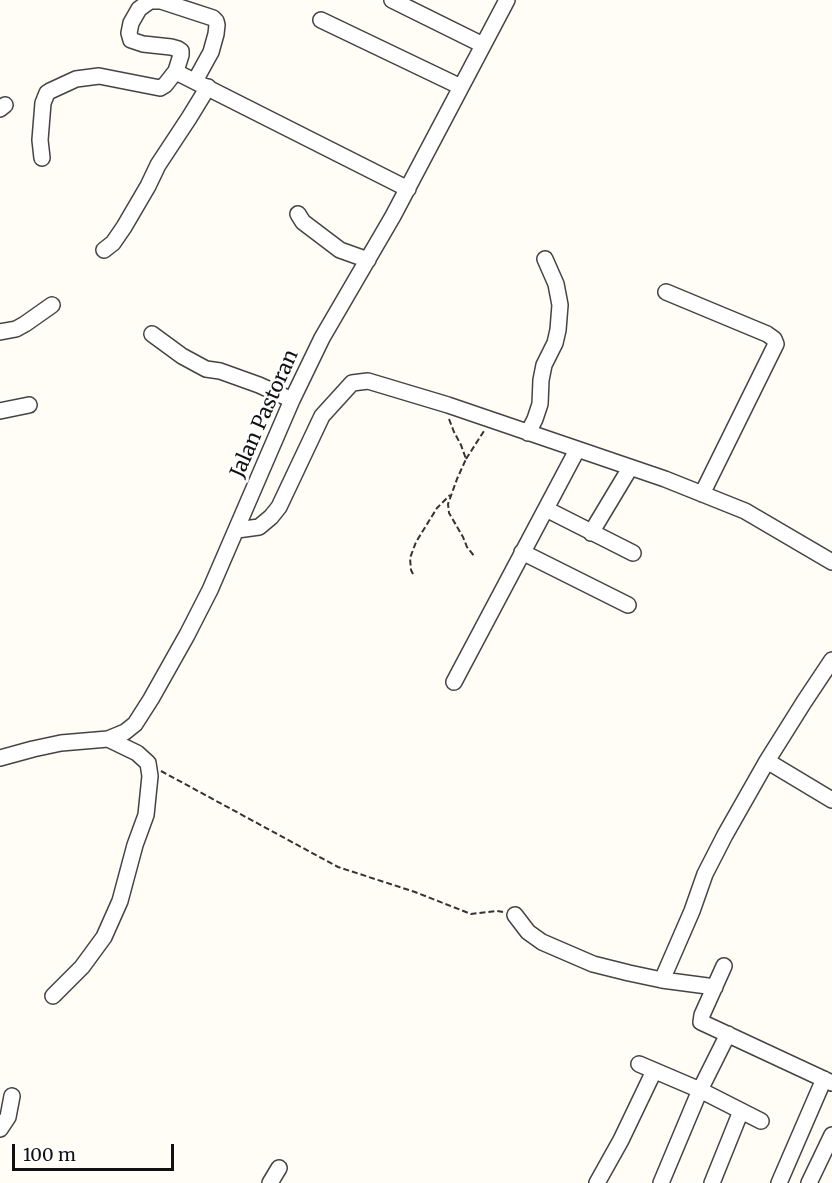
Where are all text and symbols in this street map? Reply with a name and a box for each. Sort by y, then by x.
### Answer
street label: Jalan Pastoran [226,346,304,482]
scale bar [15,1132,177,1170]
text: 100 m [23,1143,76,1166]

